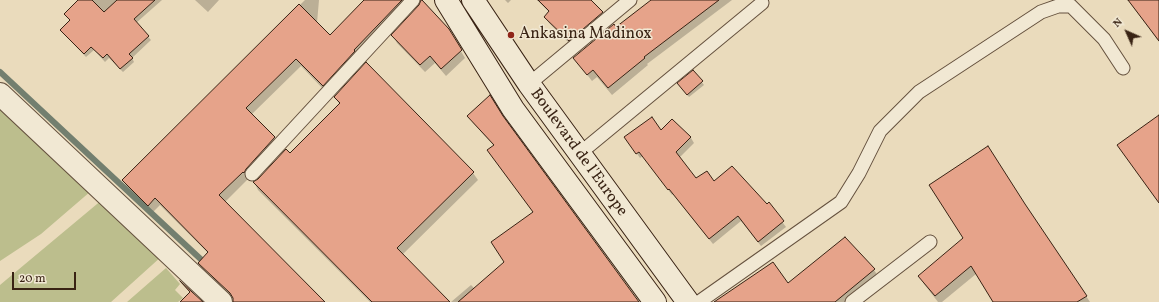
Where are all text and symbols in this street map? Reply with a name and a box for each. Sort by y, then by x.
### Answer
north arrow [1107,12,1147,52]
text: N [1110,15,1126,31]
place label: Ankasina Madinox [519,25,652,45]
marker: Ankasina Madinox [506,30,516,40]
street label: Boulevard de l'Europe [525,85,631,221]
scale bar [14,264,78,290]
text: 20 m [19,271,46,287]

